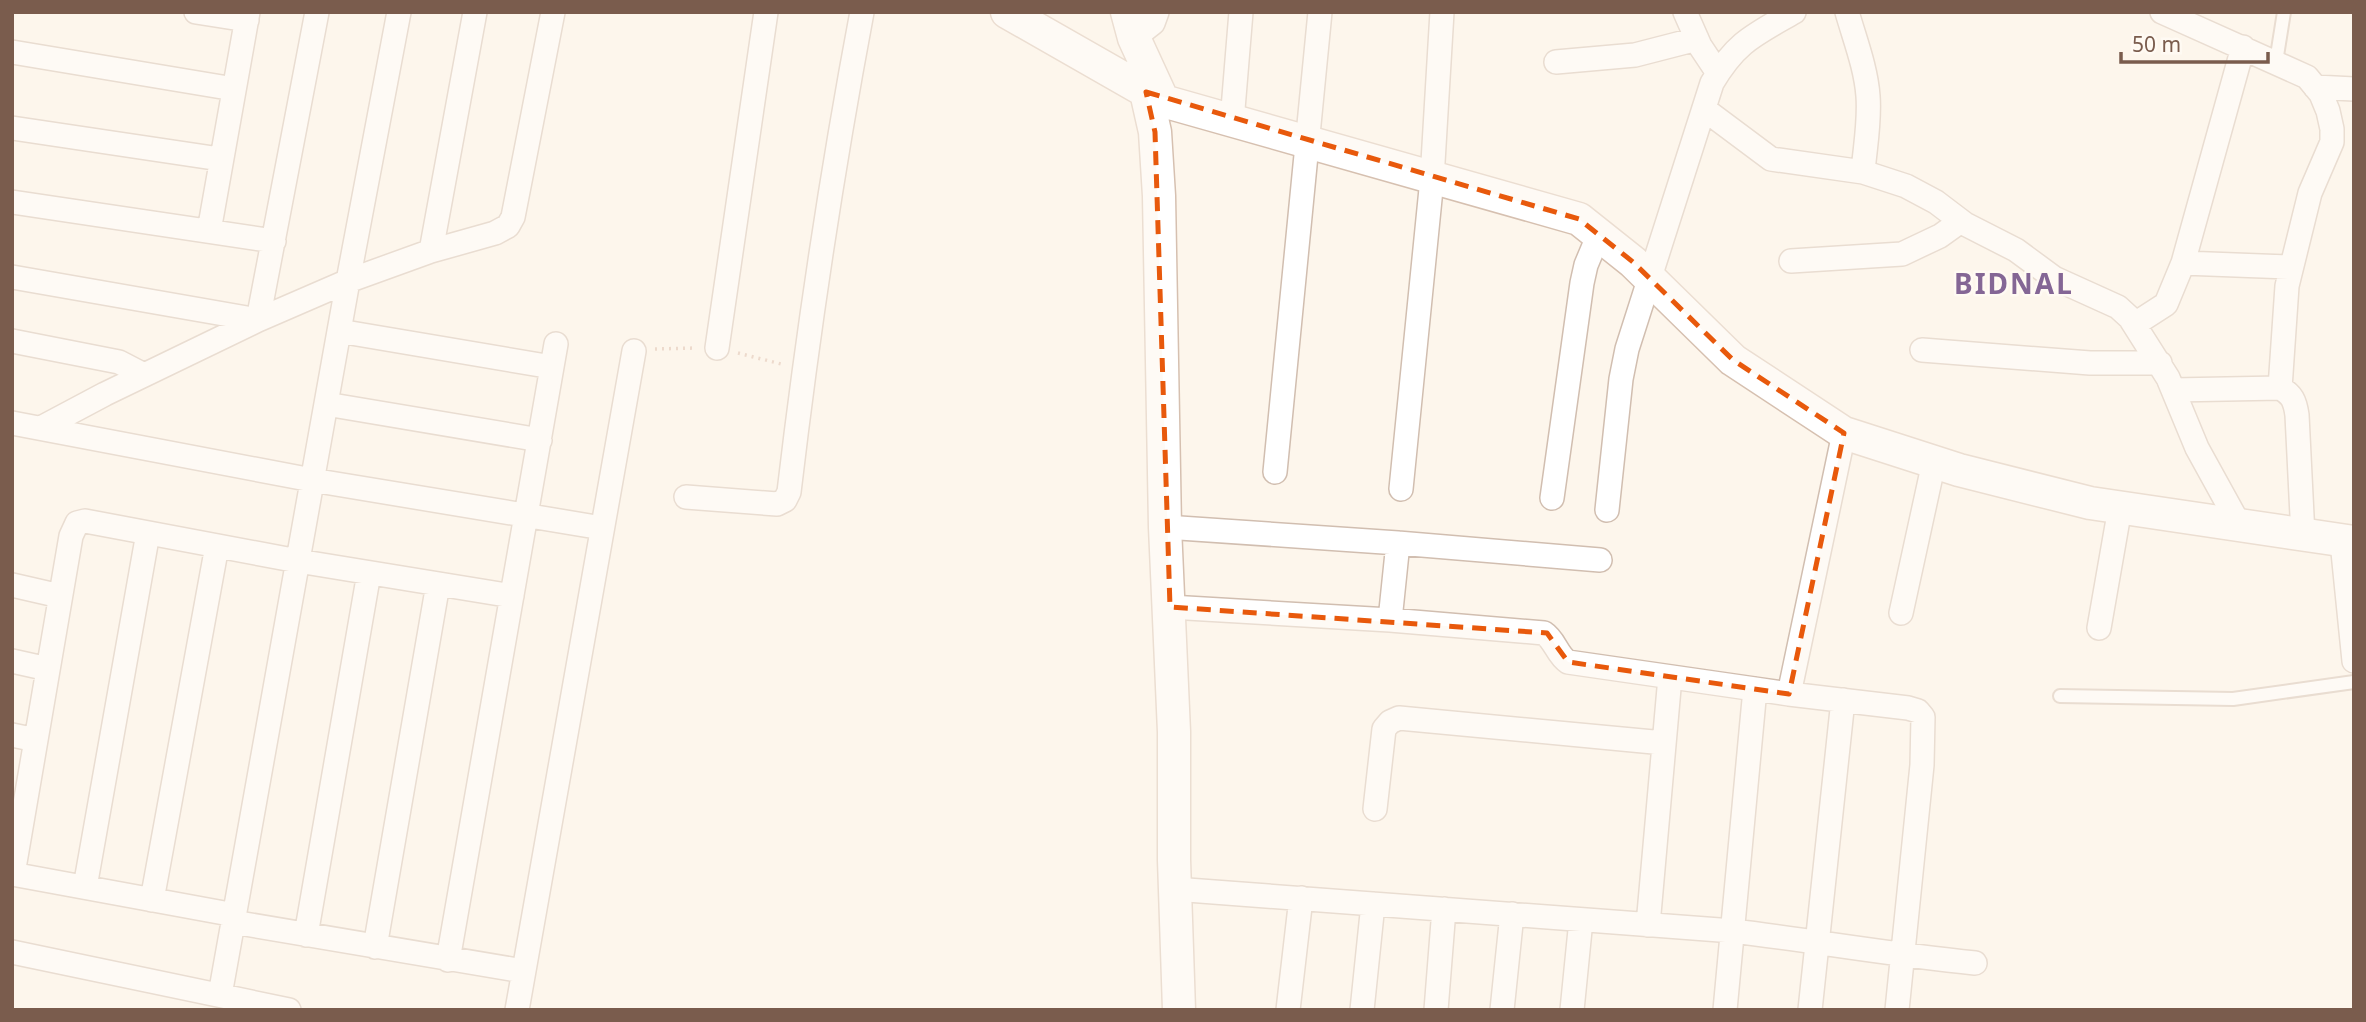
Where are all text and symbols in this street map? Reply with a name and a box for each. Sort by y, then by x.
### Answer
scale bar [2121,21,2268,65]
text: 50 m [2132,30,2181,58]
district label: BIDNAL [1954,264,2074,302]

